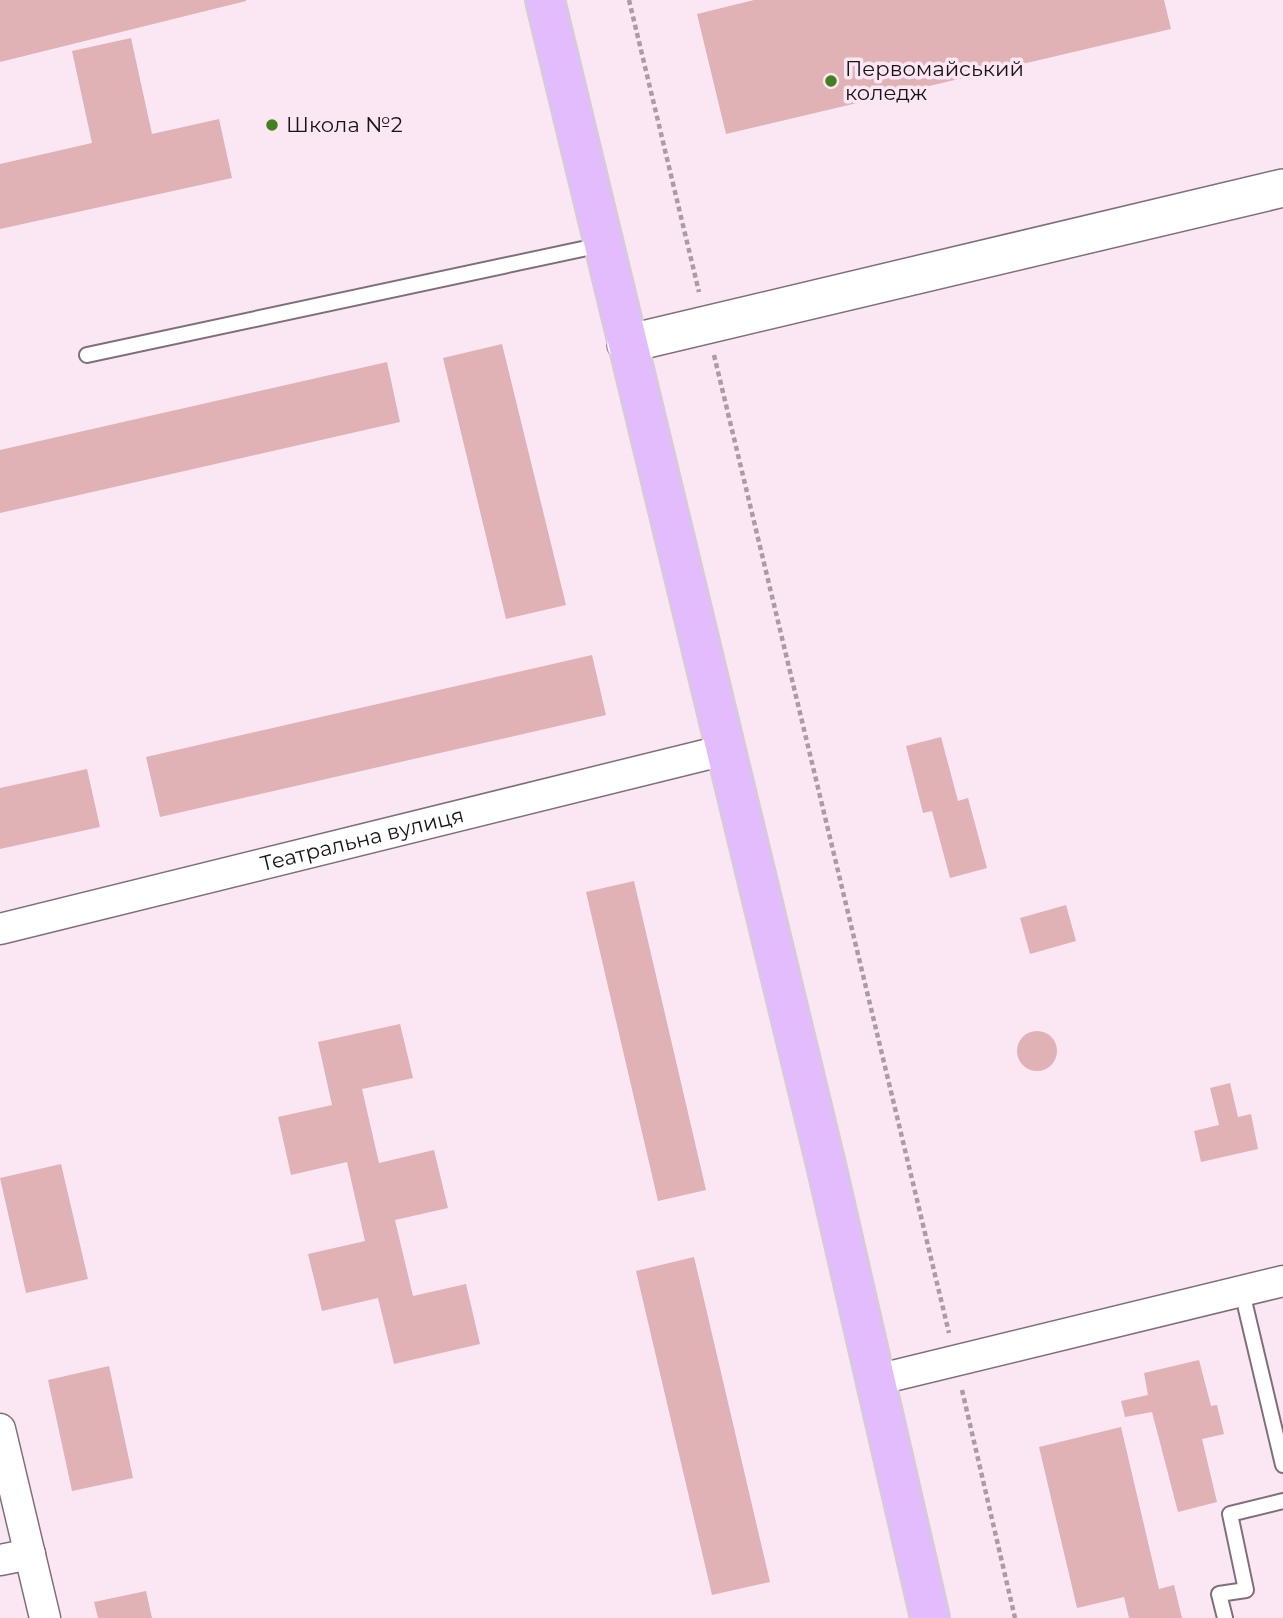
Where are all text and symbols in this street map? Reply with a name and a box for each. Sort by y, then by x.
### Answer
place label: Первомайський коледж [845,56,1024,105]
marker: Первомайський коледж [823,73,839,89]
place label: Школа №2 [286,112,403,137]
marker: Школа №2 [264,117,280,133]
street label: Театральна вулиця [258,802,466,876]

